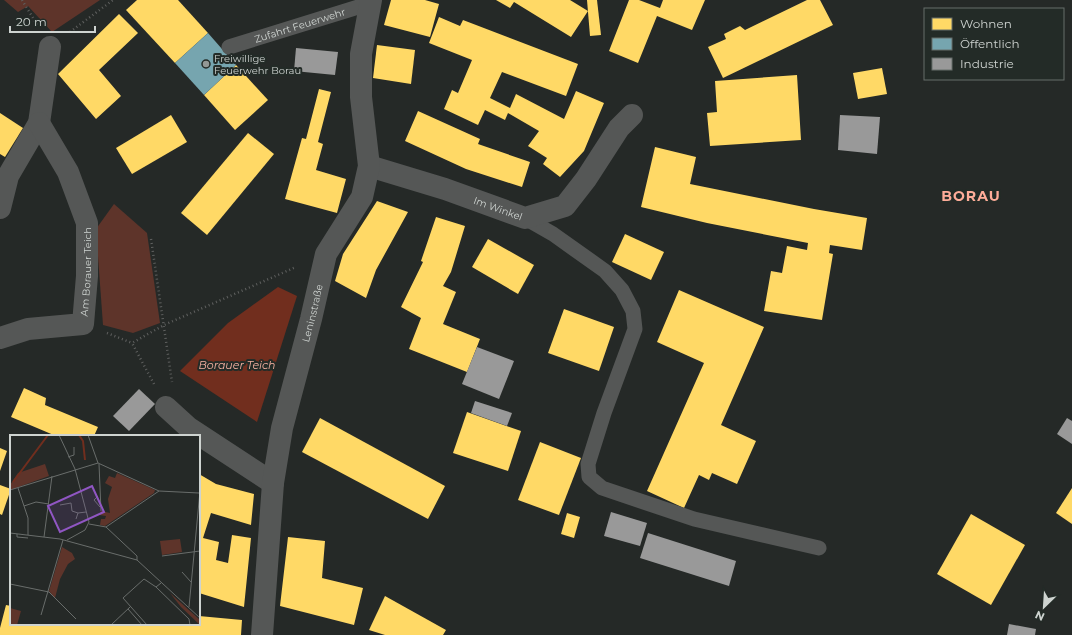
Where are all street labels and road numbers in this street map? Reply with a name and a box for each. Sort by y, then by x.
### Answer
street label: Zufahrt Feuerwehr [253,5,347,45]
street label: Im Winkel [472,193,524,223]
street label: Am Borauer Teich [77,227,94,317]
street label: Leninstraße [299,283,325,343]

